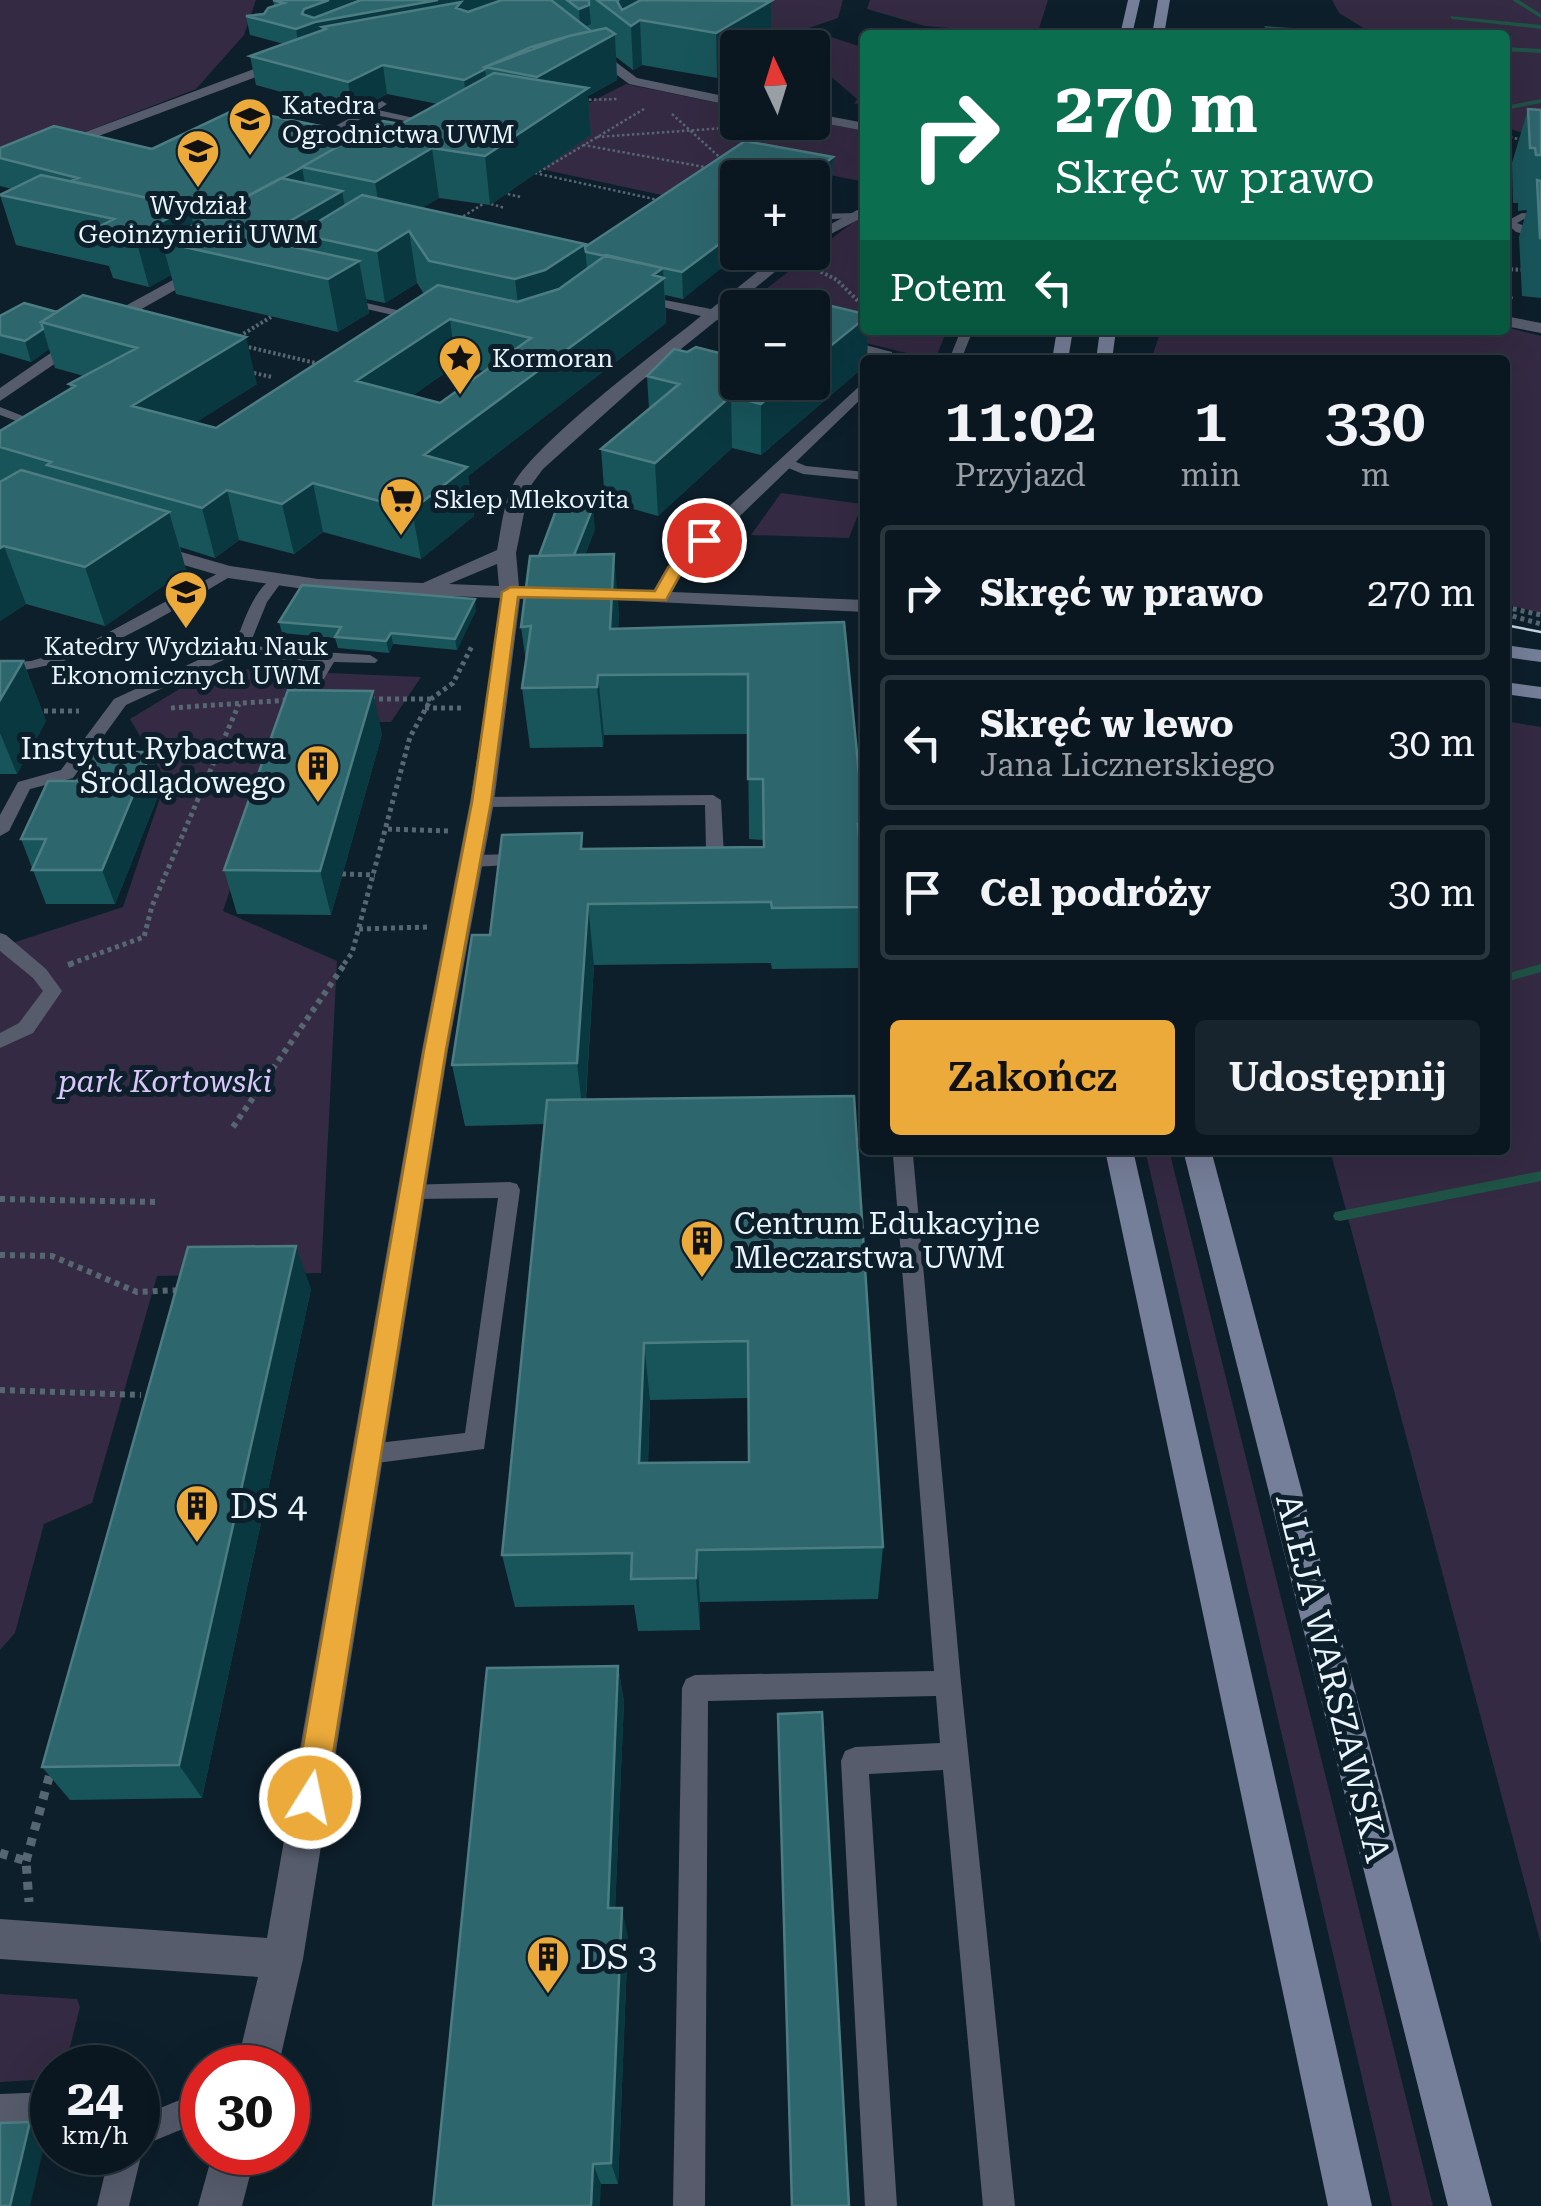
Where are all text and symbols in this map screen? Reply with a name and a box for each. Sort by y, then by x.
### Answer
north arrow [720,30,830,140]
map controls [720,30,830,400]
text: 270 m [1055,67,1258,149]
icon: right [890,70,1020,200]
place label: Katedra Ogrodnictwa UWM [282,91,515,149]
school or university icon: Katedra Ogrodnictwa UWM [227,96,273,157]
school or university icon: Wydział Geoinżynierii UWM [175,128,221,189]
text: Skręć w prawo [1055,151,1375,204]
button: + [720,160,830,270]
place label: Wydział Geoinżynierii UWM [78,191,318,249]
icon: left [1026,260,1081,315]
text: Potem [890,266,1006,310]
button: − [720,290,830,400]
place icon: Kormoran [437,335,483,396]
place label: Kormoran [492,344,613,373]
text: 11:02 [944,385,1096,456]
text: 1 [1194,385,1227,456]
text: 330 [1325,385,1426,456]
text: Przyjazd [955,456,1086,494]
text: min [1181,456,1241,494]
text: m [1361,456,1390,494]
supermarket icon: Sklep Mlekovita [378,476,424,537]
place label: Sklep Mlekovita [434,485,630,514]
pin [662,498,747,583]
icon: arrive [677,513,732,568]
icon: right [895,565,950,620]
school or university icon: Katedry Wydziału Nauk Ekonomicznych UWM [163,569,209,630]
text: Skręć w prawo [980,571,1264,615]
text: 270 m [1367,571,1475,615]
place label: Katedry Wydziału Nauk Ekonomicznych UWM [44,632,328,690]
text: Skręć w lewo [980,702,1234,746]
icon: left [895,715,950,770]
text: 30 m [1388,721,1475,765]
place label: Instytut Rybactwa Śródlądowego [20,731,286,800]
building icon: Instytut Rybactwa Śródlądowego [295,743,341,804]
text: Jana Licznerskiego [980,746,1275,784]
icon: arrive [895,865,950,920]
text: Cel podróży [980,871,1211,915]
text: 30 m [1388,871,1475,915]
button: Zakończ [890,1020,1175,1135]
button: Udostępnij [1195,1020,1480,1135]
park label: park Kortowski [56,1064,272,1099]
place label: Centrum Edukacyjne Mleczarstwa UWM [734,1206,1040,1275]
building icon: Centrum Edukacyjne Mleczarstwa UWM [679,1218,725,1279]
building icon: DS 4 [174,1483,220,1544]
place label: DS 4 [230,1486,308,1527]
street label: ALEJA WARSZAWSKA [1267,1490,1398,1867]
position arrow [258,1746,362,1850]
building icon: DS 3 [525,1934,571,1995]
place label: DS 3 [580,1937,657,1978]
speed limit sign: 30 [180,2045,310,2175]
text: 24 [67,2069,123,2127]
text: km/h [62,2121,128,2150]

